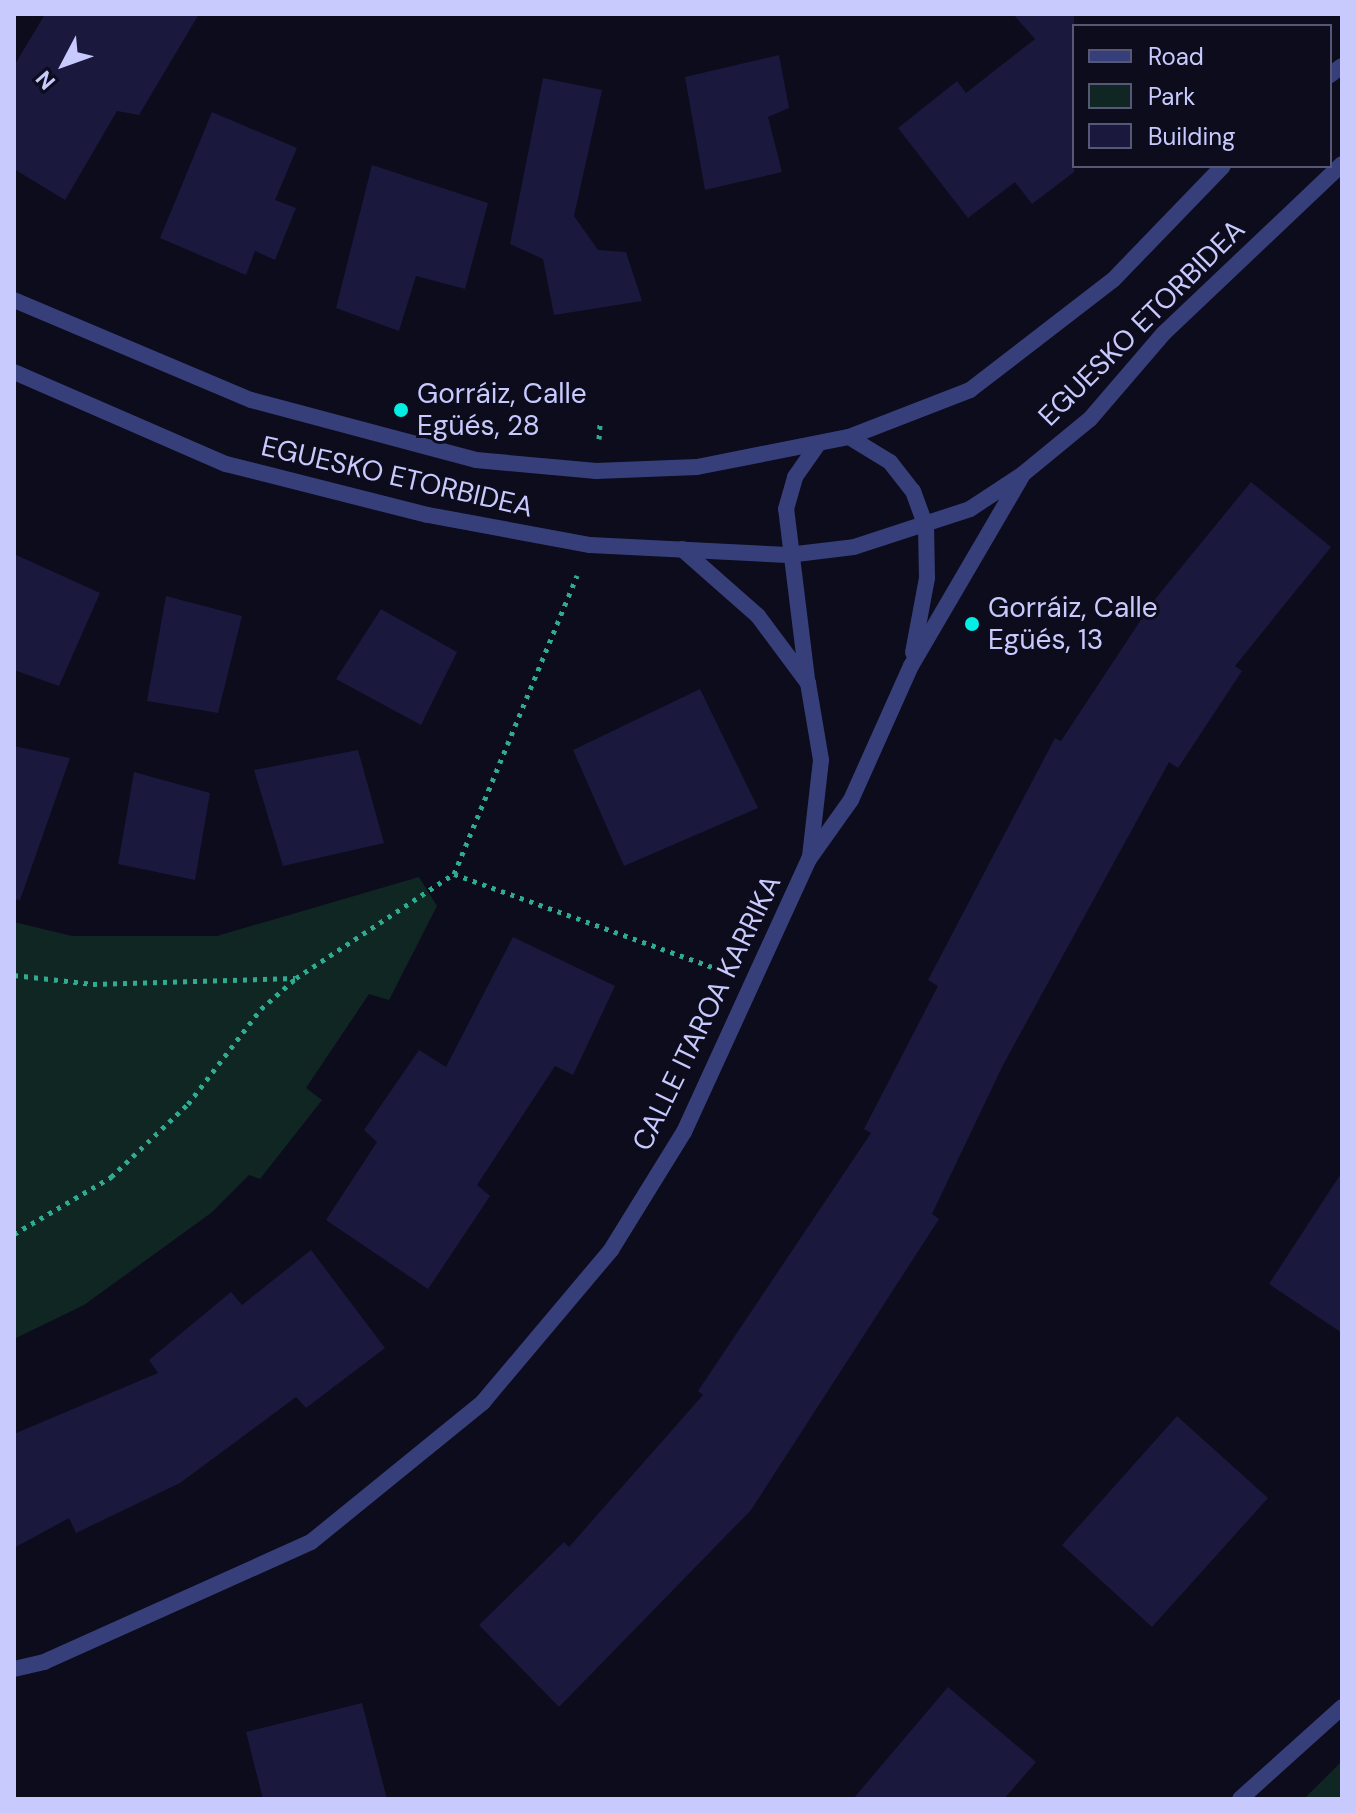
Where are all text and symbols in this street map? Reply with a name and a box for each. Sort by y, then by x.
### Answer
north arrow [24,24,104,104]
legend [1072,24,1332,168]
text: Road [1148,41,1204,72]
text: N [29,65,62,96]
text: Park [1148,81,1195,112]
text: Building [1148,121,1235,152]
street label: EGUESKO ETORBIDEA [1032,213,1252,433]
place label: Gorráiz, Calle Egüés, 28 [417,377,587,443]
marker: Gorráiz, Calle Egüés, 28 [392,401,410,419]
street label: EGUESKO ETORBIDEA [258,429,536,525]
place label: Gorráiz, Calle Egüés, 13 [988,591,1158,657]
marker: Gorráiz, Calle Egüés, 13 [963,615,981,633]
street label: CALLE ITAROA KARRIKA [626,870,788,1156]

